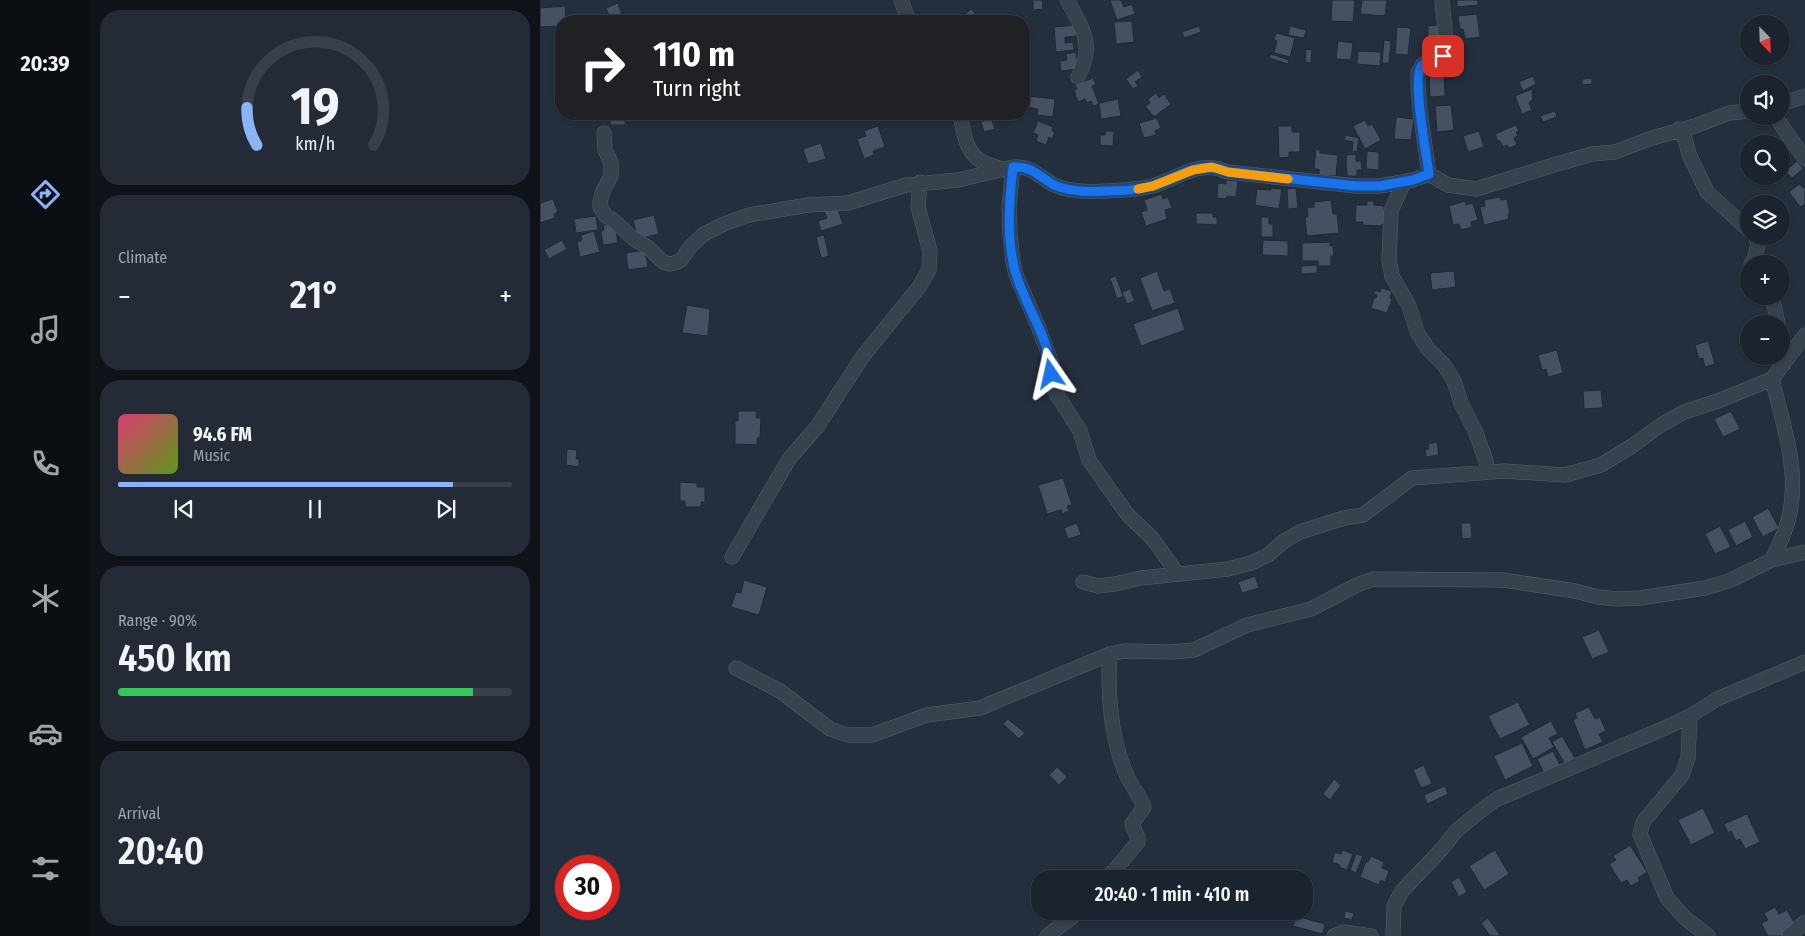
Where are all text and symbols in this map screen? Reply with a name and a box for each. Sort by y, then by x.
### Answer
north arrow [1740,15,1790,65]
map controls [1740,15,1790,365]
text: 110 m [653,33,735,75]
icon: right [570,35,635,100]
pin [1422,35,1464,77]
icon: arrive [1429,42,1457,70]
text: 20:39 [20,50,70,77]
text: 19 [291,75,339,138]
text: Turn right [653,75,741,102]
button: sound [1740,75,1790,125]
text: km/h [295,133,335,155]
button: search [1740,135,1790,185]
icon: directions [28,177,63,212]
button: layers [1740,195,1790,245]
text: Climate [118,248,167,267]
button: + [1740,255,1790,305]
text: 21° [290,272,340,318]
text: − [118,280,131,313]
text: + [499,280,512,313]
icon: music [28,312,63,347]
button: − [1740,315,1790,365]
position arrow [1024,347,1076,399]
text: 94.6 FM [193,423,252,446]
icon: phone [28,446,63,481]
text: Music [193,446,230,465]
icon: previous [170,495,198,523]
icon: pause [301,495,329,523]
icon: next [432,495,460,523]
icon: climate [28,581,63,616]
text: Range · 90% [118,611,197,630]
text: 450 km [118,635,232,681]
icon: car [28,716,63,751]
text: Arrival [118,804,160,823]
text: 20:40 [118,828,204,874]
icon: filters [28,851,63,886]
speed limit sign: 30 [555,855,620,920]
text: 20:40 · 1 min · 410 m [1095,883,1249,906]

